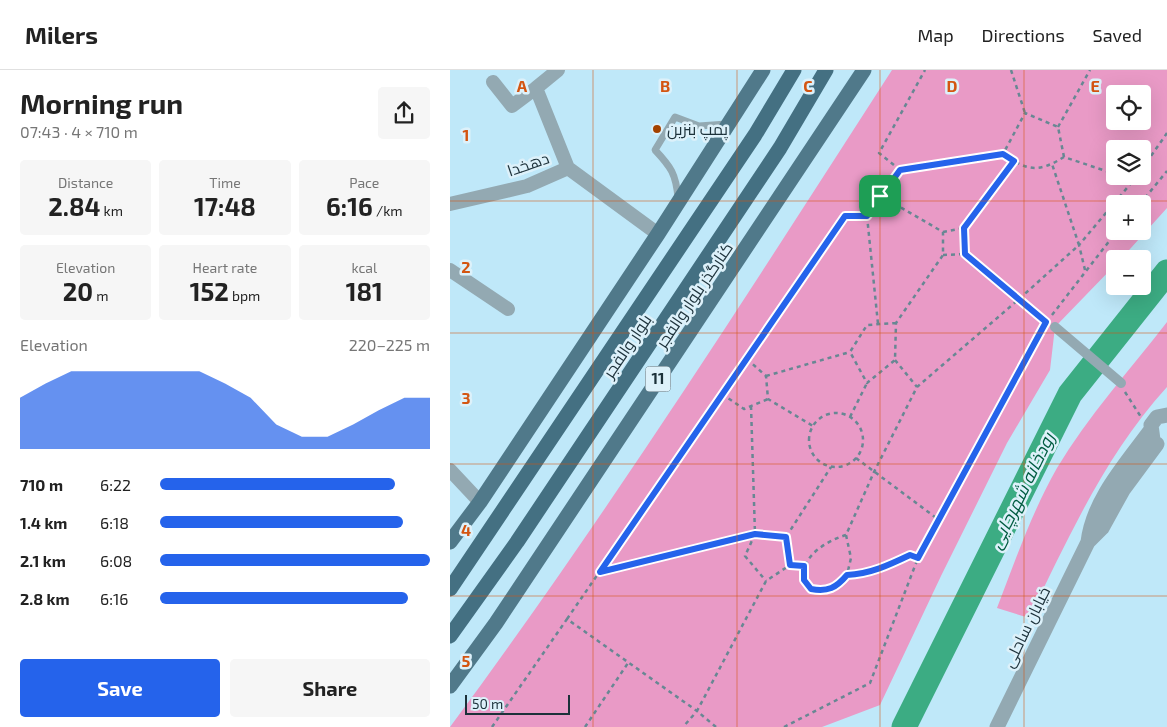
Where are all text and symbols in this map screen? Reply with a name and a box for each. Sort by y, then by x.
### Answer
text: Milers [25,20,98,49]
text: Map [917,24,954,46]
text: Directions [982,24,1065,46]
text: Saved [1093,24,1142,46]
text: A [517,76,528,95]
text: B [660,76,670,95]
text: C [803,76,813,95]
text: D [947,76,958,95]
text: E [1090,76,1100,95]
map controls [1106,85,1151,295]
button: locate [1106,85,1151,130]
text: Morning run [20,86,183,120]
button: share [378,87,430,139]
place label: پمپ بنزین [667,119,729,141]
text: 07:43 · 4 × 710 m [20,122,138,141]
marker: پمپ بنزین [651,123,663,135]
text: 1 [463,125,469,144]
button: layers [1106,140,1151,185]
street label: دهخدا [504,148,551,180]
text: Distance [58,174,113,191]
text: Time [209,174,241,191]
text: Pace [349,174,379,191]
pin [859,175,901,217]
icon: arrive [866,182,894,210]
text: 2.84 [48,191,100,221]
text: 17:48 [194,191,256,221]
text: 6:16 [326,191,373,221]
button: + [1106,195,1151,240]
text: km [100,202,123,219]
text: /km [373,202,403,219]
street label: کنارگذر بلوار والفجر [651,238,737,353]
button: − [1106,250,1151,295]
text: 2 [461,257,471,276]
text: Elevation [56,259,115,276]
text: Heart rate [193,259,257,276]
text: kcal [352,259,377,276]
text: 20 [63,276,93,306]
text: 152 [190,276,229,306]
text: 181 [346,276,383,306]
text: m [93,287,109,304]
text: bpm [229,287,260,304]
street label: بلوار والفجر [598,310,656,383]
text: Elevation [20,335,88,354]
text: 220–225 m [349,335,430,354]
road number: 11 [646,366,670,392]
text: 3 [461,388,471,407]
water label: رودخانه شهرچایی [984,428,1061,553]
text: 710 m [20,475,63,494]
text: 6:22 [100,475,131,494]
text: 1.4 km [20,513,67,532]
text: 6:18 [100,513,129,532]
text: 4 [461,520,471,539]
text: 2.1 km [20,551,66,570]
text: 6:08 [100,551,132,570]
street label: خیابان ساحلی [998,583,1055,671]
text: 2.8 km [20,589,70,608]
text: 6:16 [100,589,128,608]
text: 5 [462,651,471,670]
button: Save [20,659,220,717]
button: Share [230,659,430,717]
scale bar [465,692,570,715]
text: 50 m [472,695,503,712]

